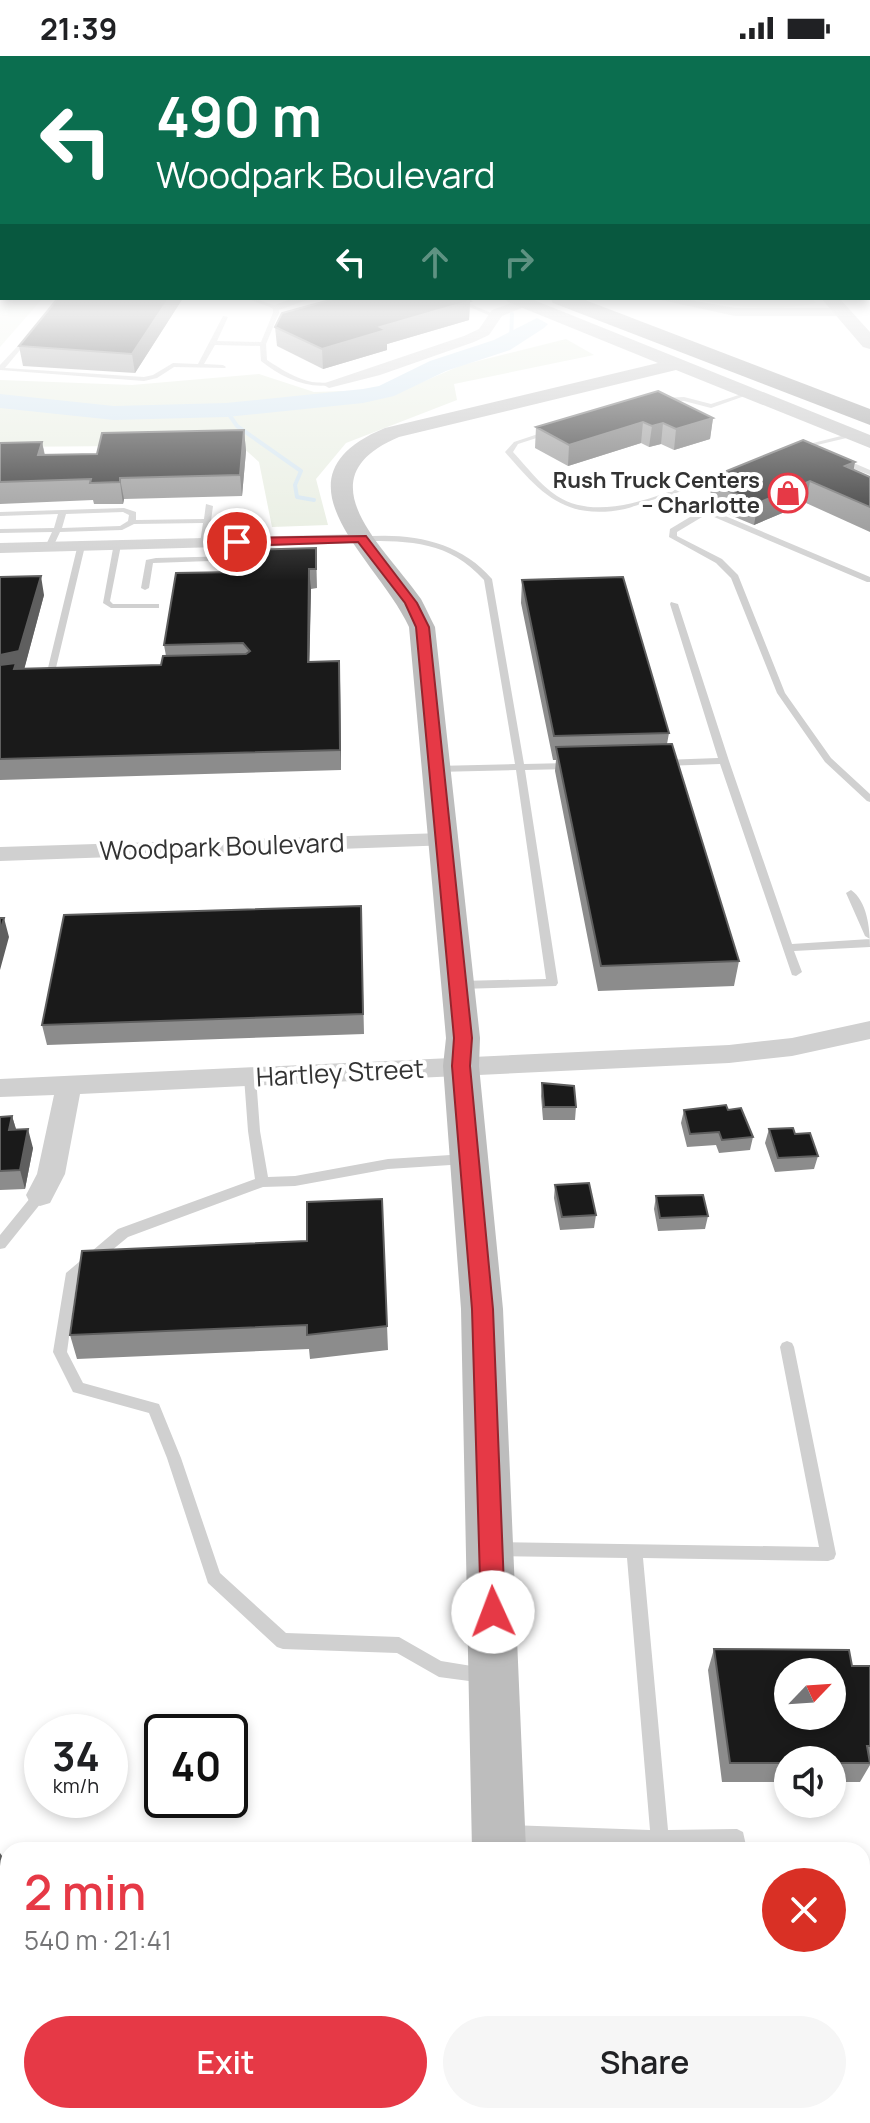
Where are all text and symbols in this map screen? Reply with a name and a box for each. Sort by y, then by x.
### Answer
text: 21:39 [40,8,117,49]
text: 490 m [156,77,322,154]
icon: left [24,88,128,192]
text: Woodpark Boulevard [156,150,495,199]
icon: left [329,240,373,284]
icon: ahead [413,240,457,284]
icon: right [497,240,541,284]
place label: Rush Truck Centers – Charlotte [553,465,760,520]
shop icon: Rush Truck Centers – Charlotte [767,472,809,514]
pin [203,508,271,576]
icon: arrive [215,520,259,564]
street label: Woodpark Boulevard [99,824,345,868]
street label: Hartley Street [255,1050,425,1094]
position arrow [451,1570,535,1654]
north arrow [774,1658,846,1730]
map controls [774,1658,846,1818]
speed limit sign: 40 [144,1714,248,1818]
text: 34 [52,1728,100,1783]
button: sound [774,1746,846,1818]
text: km/h [53,1772,99,1799]
text: 2 min [24,1859,146,1924]
button: close [762,1868,846,1952]
text: 540 m · 21:41 [24,1922,172,1958]
button: Exit [24,2016,427,2108]
button: Share [443,2016,846,2108]

